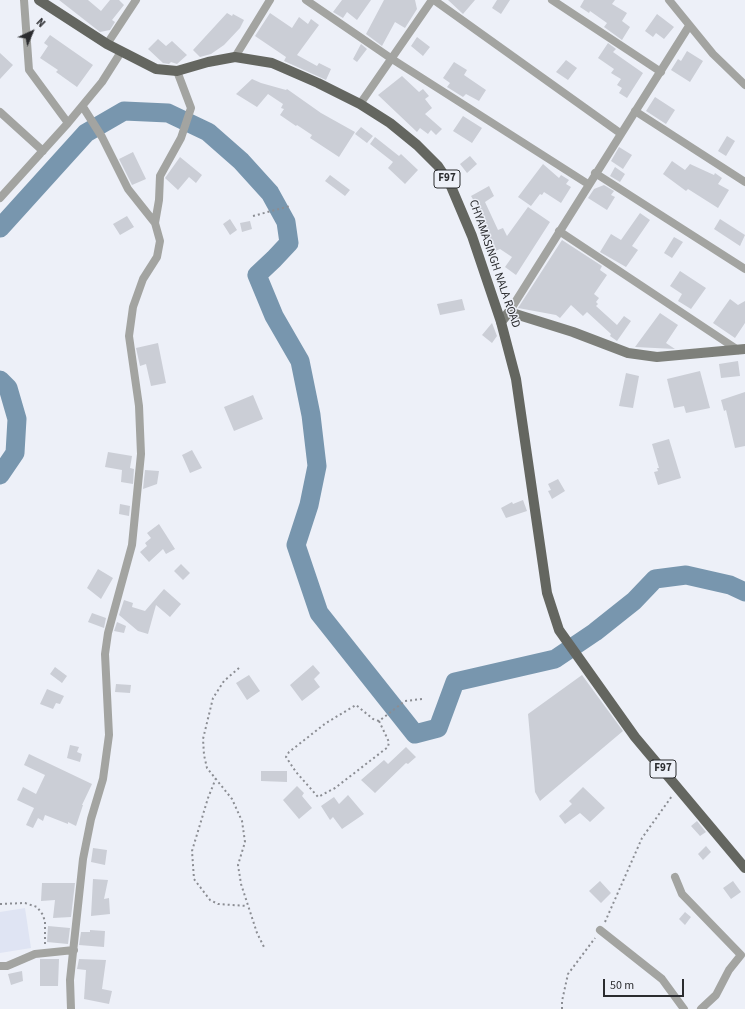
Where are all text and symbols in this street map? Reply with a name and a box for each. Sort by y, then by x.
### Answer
north arrow [12,12,52,52]
text: N [33,15,49,31]
road number: F97 [434,170,460,188]
street label: CHYAMASINGH NALA ROAD [465,198,523,330]
road number: F97 [650,760,676,778]
scale bar [605,971,686,997]
text: 50 m [610,977,634,994]

